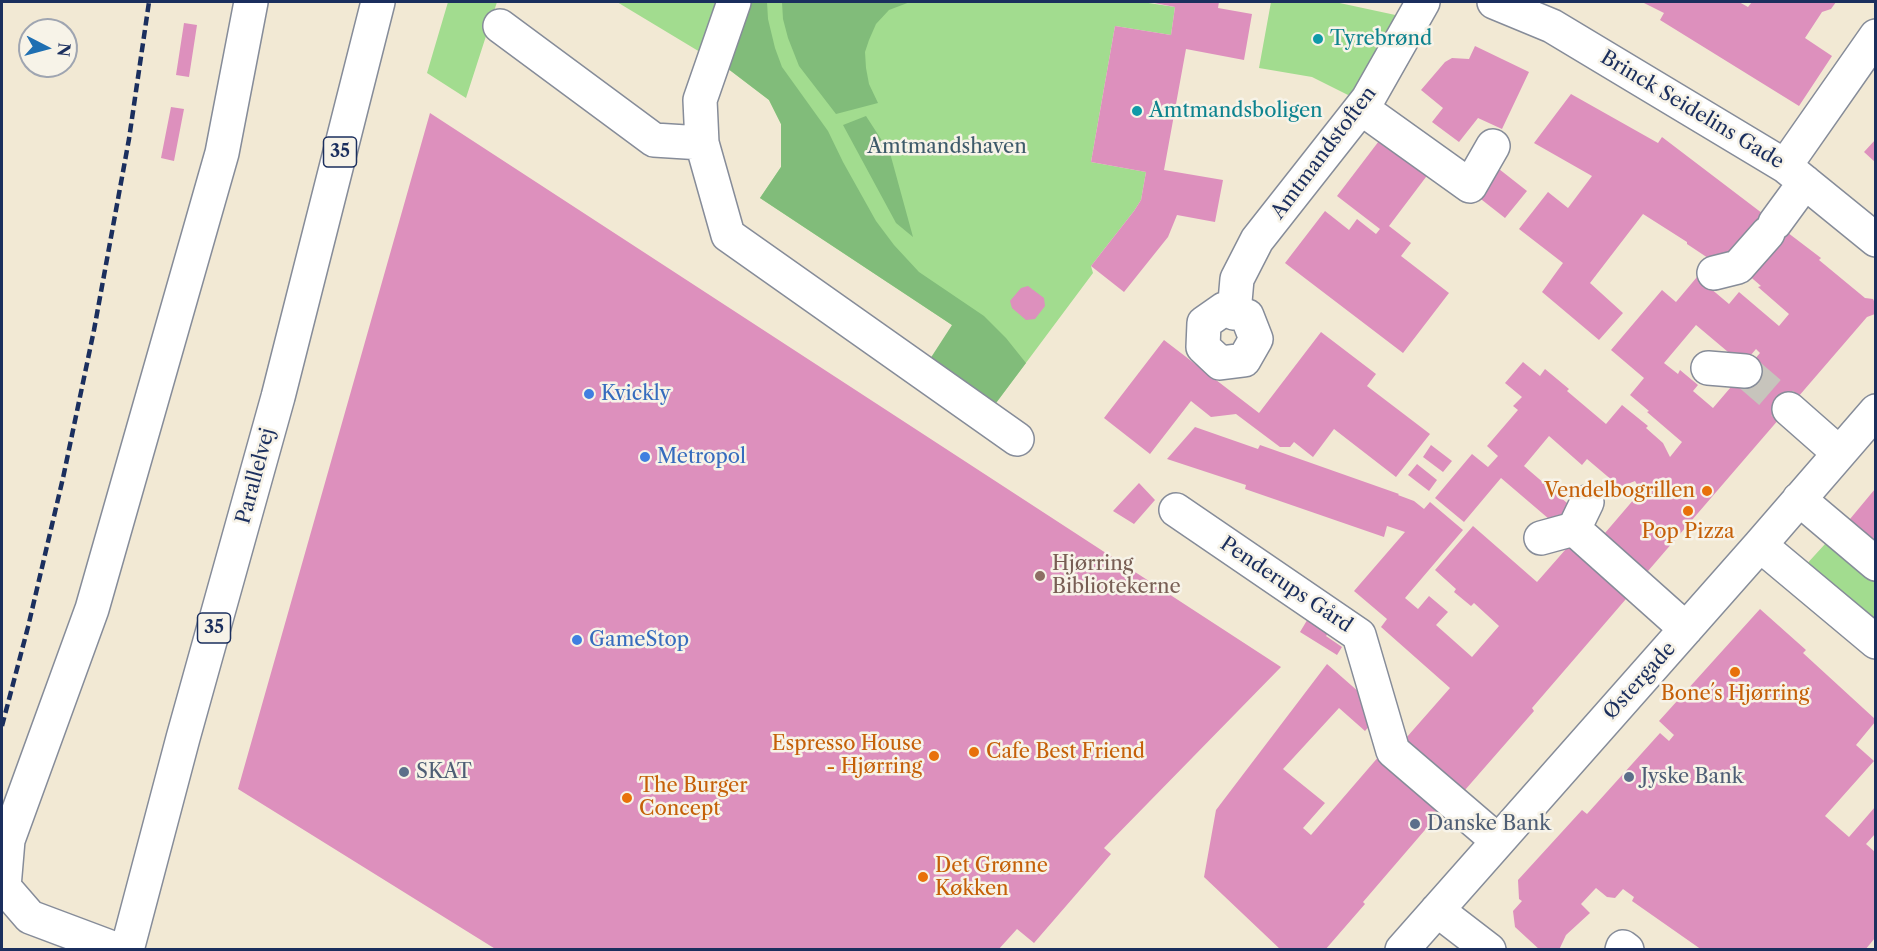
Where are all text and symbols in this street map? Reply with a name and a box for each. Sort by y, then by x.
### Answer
north arrow [18,18,78,78]
place label: Tyrebrønd [1330,27,1432,51]
marker: Tyrebrønd [1311,32,1325,46]
text: N [53,42,75,58]
street label: Brinck Seidelins Gade [1596,46,1788,174]
street label: Amtmandstoften [1266,82,1382,224]
place label: Amtmandsboligen [1149,99,1323,123]
marker: Amtmandsboligen [1130,104,1144,118]
park label: Amtmandshaven [867,135,1027,159]
road number: 35 [324,137,356,167]
place label: Kvickly [601,382,671,406]
marker: Kvickly [582,387,596,401]
street label: Parallelvej [232,425,280,527]
place label: Metropol [657,445,746,469]
marker: Metropol [638,450,652,464]
place label: Vendelbogrillen [1544,479,1695,503]
marker: Vendelbogrillen [1700,484,1714,498]
marker: Pop Pizza [1681,504,1695,518]
place label: Pop Pizza [1641,520,1735,544]
street label: Penderups Gård [1215,532,1357,638]
place label: Hjørring Bibliotekerne [1052,552,1181,599]
marker: Hjørring Bibliotekerne [1033,569,1047,583]
road number: 35 [198,613,230,643]
place label: GameStop [589,628,689,652]
marker: GameStop [570,633,584,647]
street label: Østergade [1599,637,1681,725]
marker: Bone´s Hjørring [1728,665,1742,679]
place label: Bone´s Hjørring [1661,682,1809,706]
place label: Espresso House - Hjørring [772,732,922,779]
place label: Cafe Best Friend [986,740,1145,764]
marker: Cafe Best Friend [967,745,981,759]
marker: Espresso House - Hjørring [927,749,941,763]
place label: SKAT [416,760,472,784]
marker: SKAT [397,765,411,779]
place label: Jyske Bank [1641,765,1743,789]
marker: Jyske Bank [1622,770,1636,784]
place label: The Burger Concept [639,774,748,821]
marker: The Burger Concept [620,791,634,805]
place label: Danske Bank [1427,812,1551,836]
marker: Danske Bank [1408,817,1422,831]
place label: Det Grønne Køkken [935,854,1048,901]
marker: Det Grønne Køkken [916,870,930,884]

